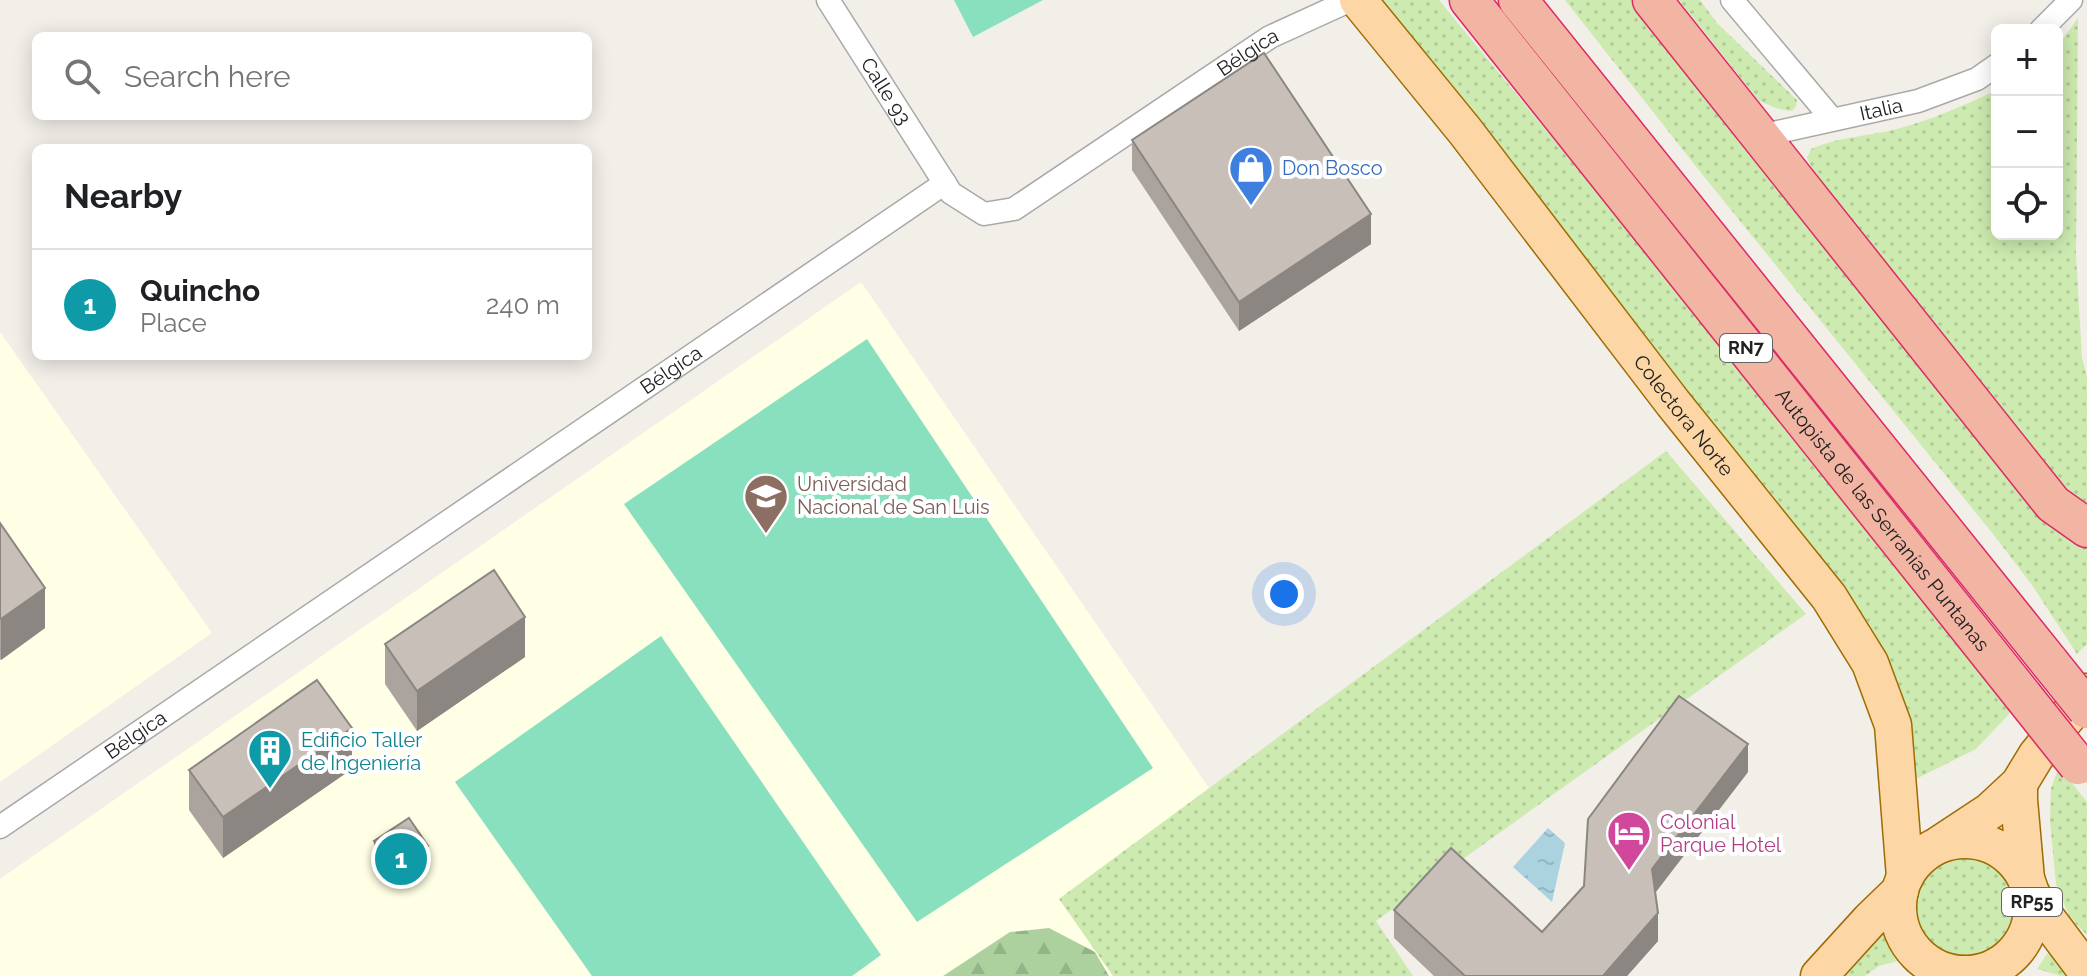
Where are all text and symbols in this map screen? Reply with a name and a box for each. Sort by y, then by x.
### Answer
street label: Bélgica [1212,23,1282,81]
map controls [1991,24,2063,240]
button: + [1991,24,2063,96]
search box [32,32,592,120]
street label: Calle 93 [856,53,916,129]
icon: search [60,54,104,98]
text: Search here [124,59,291,94]
street label: Italia [1857,93,1905,126]
button: − [1991,96,2063,168]
shop icon: Don Bosco [1227,144,1275,207]
place label: Don Bosco [1282,156,1383,180]
button: locate [1991,168,2063,240]
text: Nearby [64,176,182,216]
text: Quincho [140,273,260,308]
text: 1 [84,290,96,320]
text: 240 m [486,290,560,320]
text: Place [140,308,207,338]
road number: RN7 [1720,334,1772,362]
street label: Bélgica [636,340,706,399]
street label: Colectora Norte [1629,350,1739,481]
street label: Autopista de las Serranías Puntanas [1771,383,1995,656]
school or university icon: Universidad Nacional de San Luis [742,472,790,535]
place label: Universidad Nacional de San Luis [797,472,990,519]
your location [1264,574,1304,614]
street label: Bélgica [100,705,171,764]
building icon: Edificio Taller de Ingeniería [246,727,294,790]
place label: Edificio Taller de Ingeniería [301,728,422,775]
hotel icon: Colonial Parque Hotel [1605,809,1653,872]
place label: Colonial Parque Hotel [1660,810,1782,857]
pin: 1 [375,829,427,889]
road number: RP55 [2002,888,2062,916]

